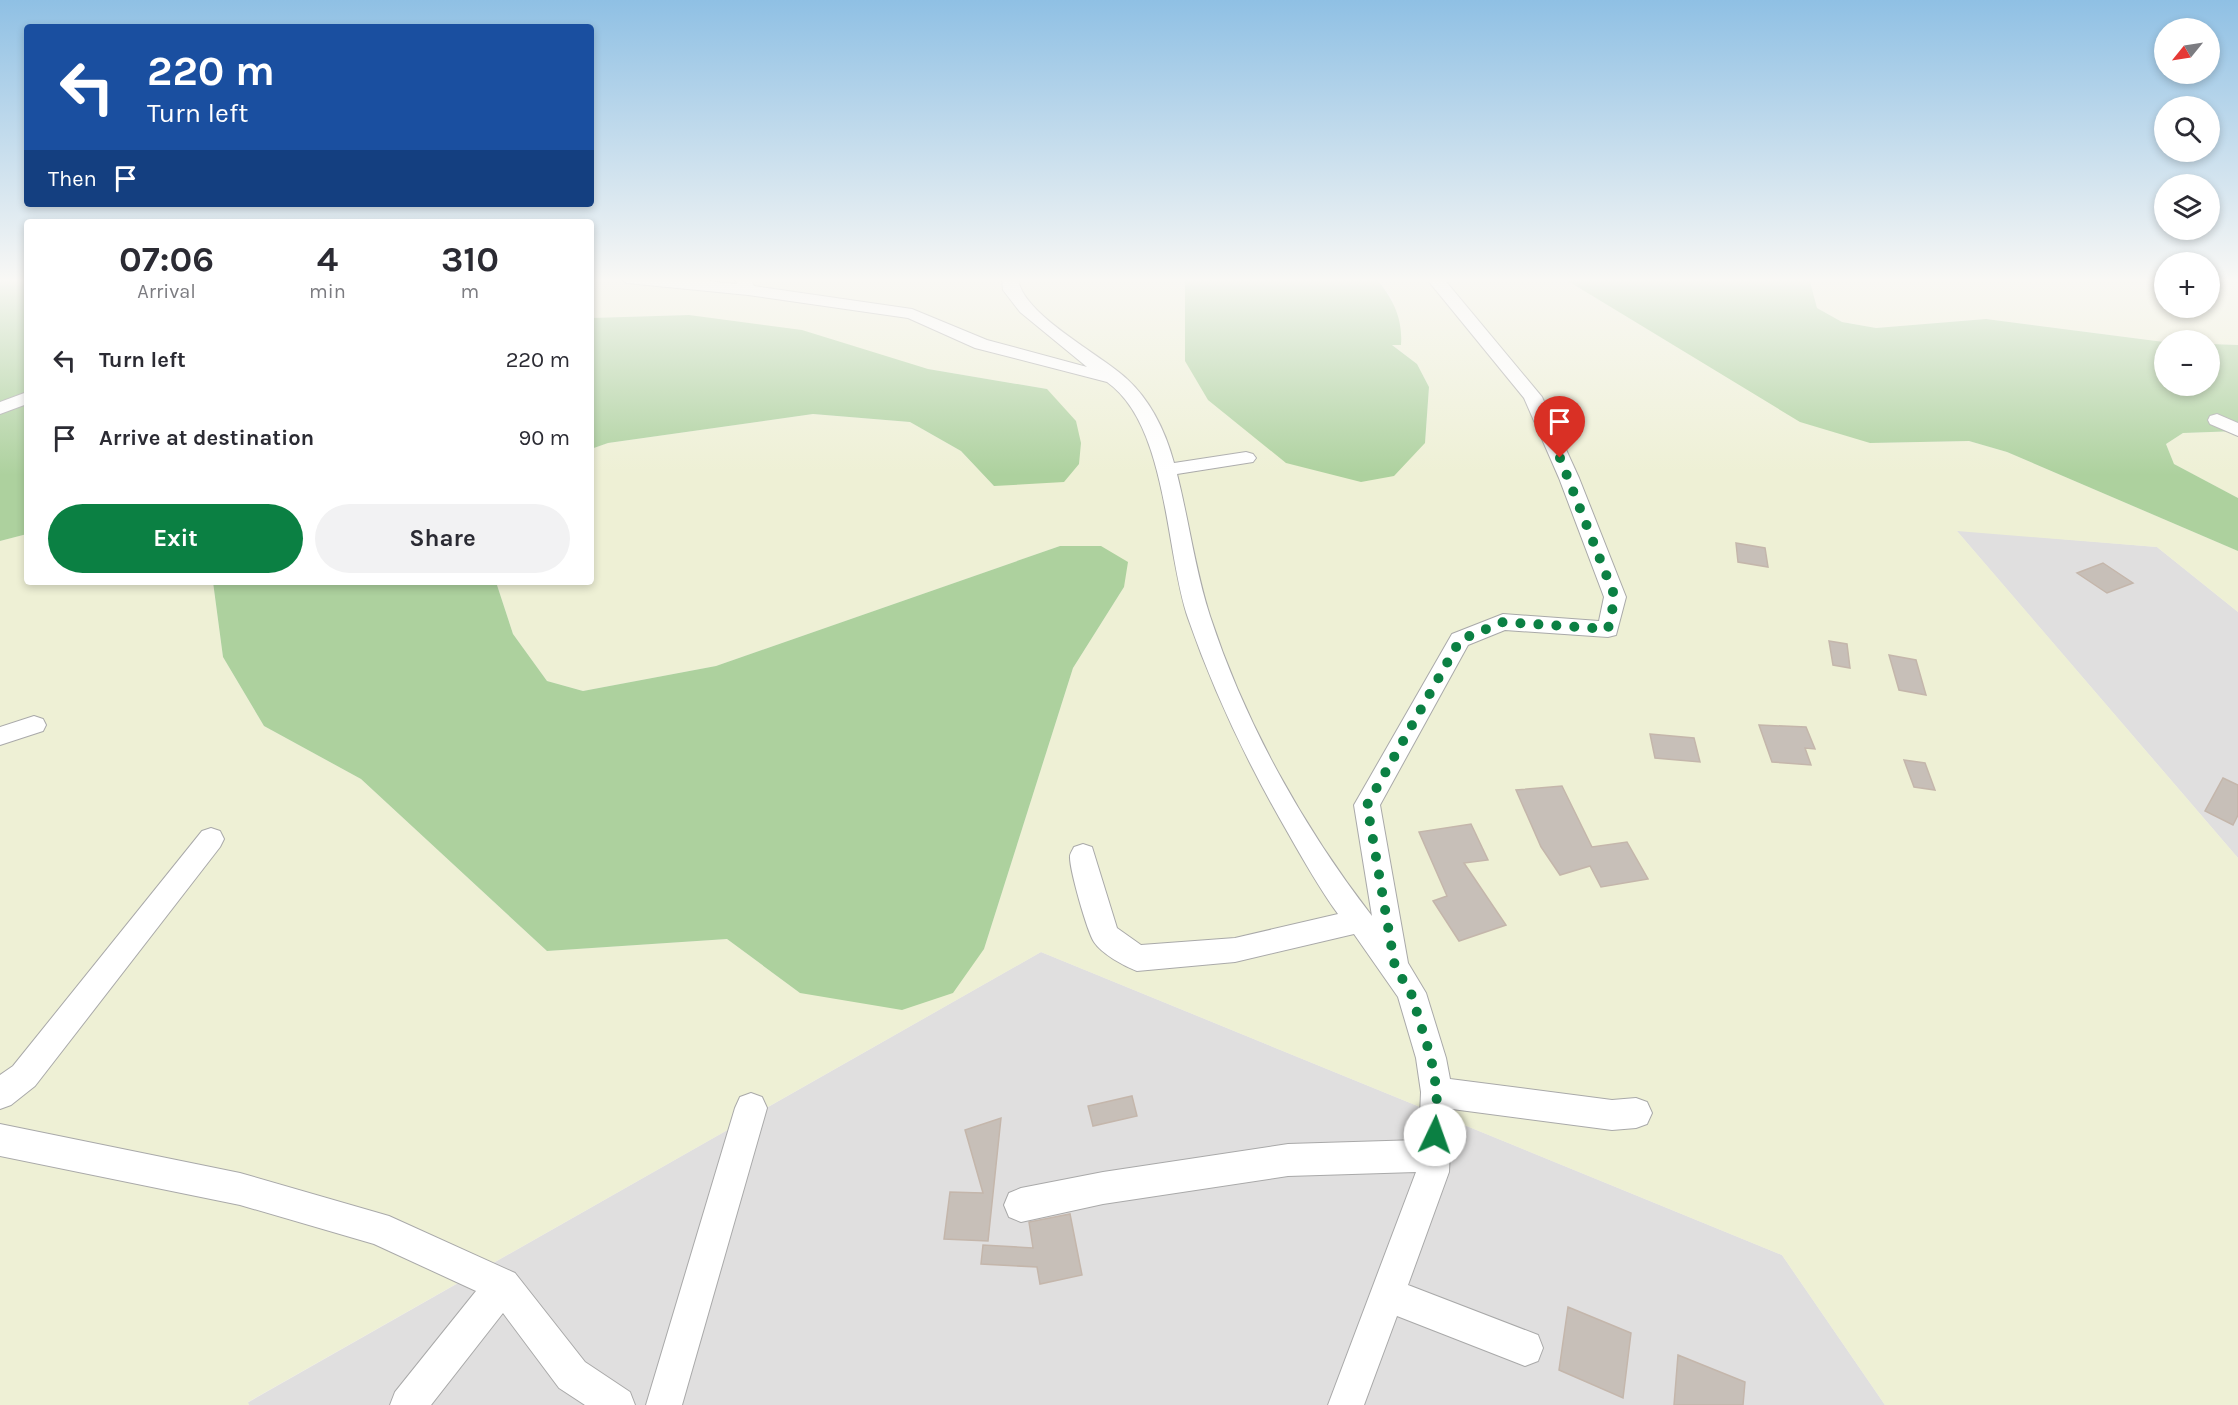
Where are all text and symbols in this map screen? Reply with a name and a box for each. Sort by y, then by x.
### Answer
north arrow [2154,18,2220,84]
map controls [2154,18,2220,396]
text: 220 m [147,46,275,96]
icon: left [48,48,126,126]
button: search [2154,96,2220,162]
text: Turn left [147,97,248,129]
icon: arrive [109,162,142,195]
text: Then [48,166,97,192]
button: layers [2154,174,2220,240]
text: 07:06 [119,238,214,280]
text: 4 [317,238,338,280]
text: 310 [441,238,499,280]
button: + [2154,252,2220,318]
text: Arrival [137,280,196,303]
text: min [309,280,346,303]
text: m [461,280,479,303]
button: − [2154,330,2220,396]
icon: left [48,344,81,377]
text: Turn left [99,347,186,373]
text: 220 m [506,347,570,373]
pin [1534,396,1585,458]
icon: arrive [1543,405,1576,438]
icon: arrive [48,422,81,455]
text: Arrive at destination [99,425,314,451]
text: 90 m [518,425,570,451]
button: Exit [48,504,303,573]
button: Share [315,504,570,573]
position arrow [1403,1103,1467,1167]

